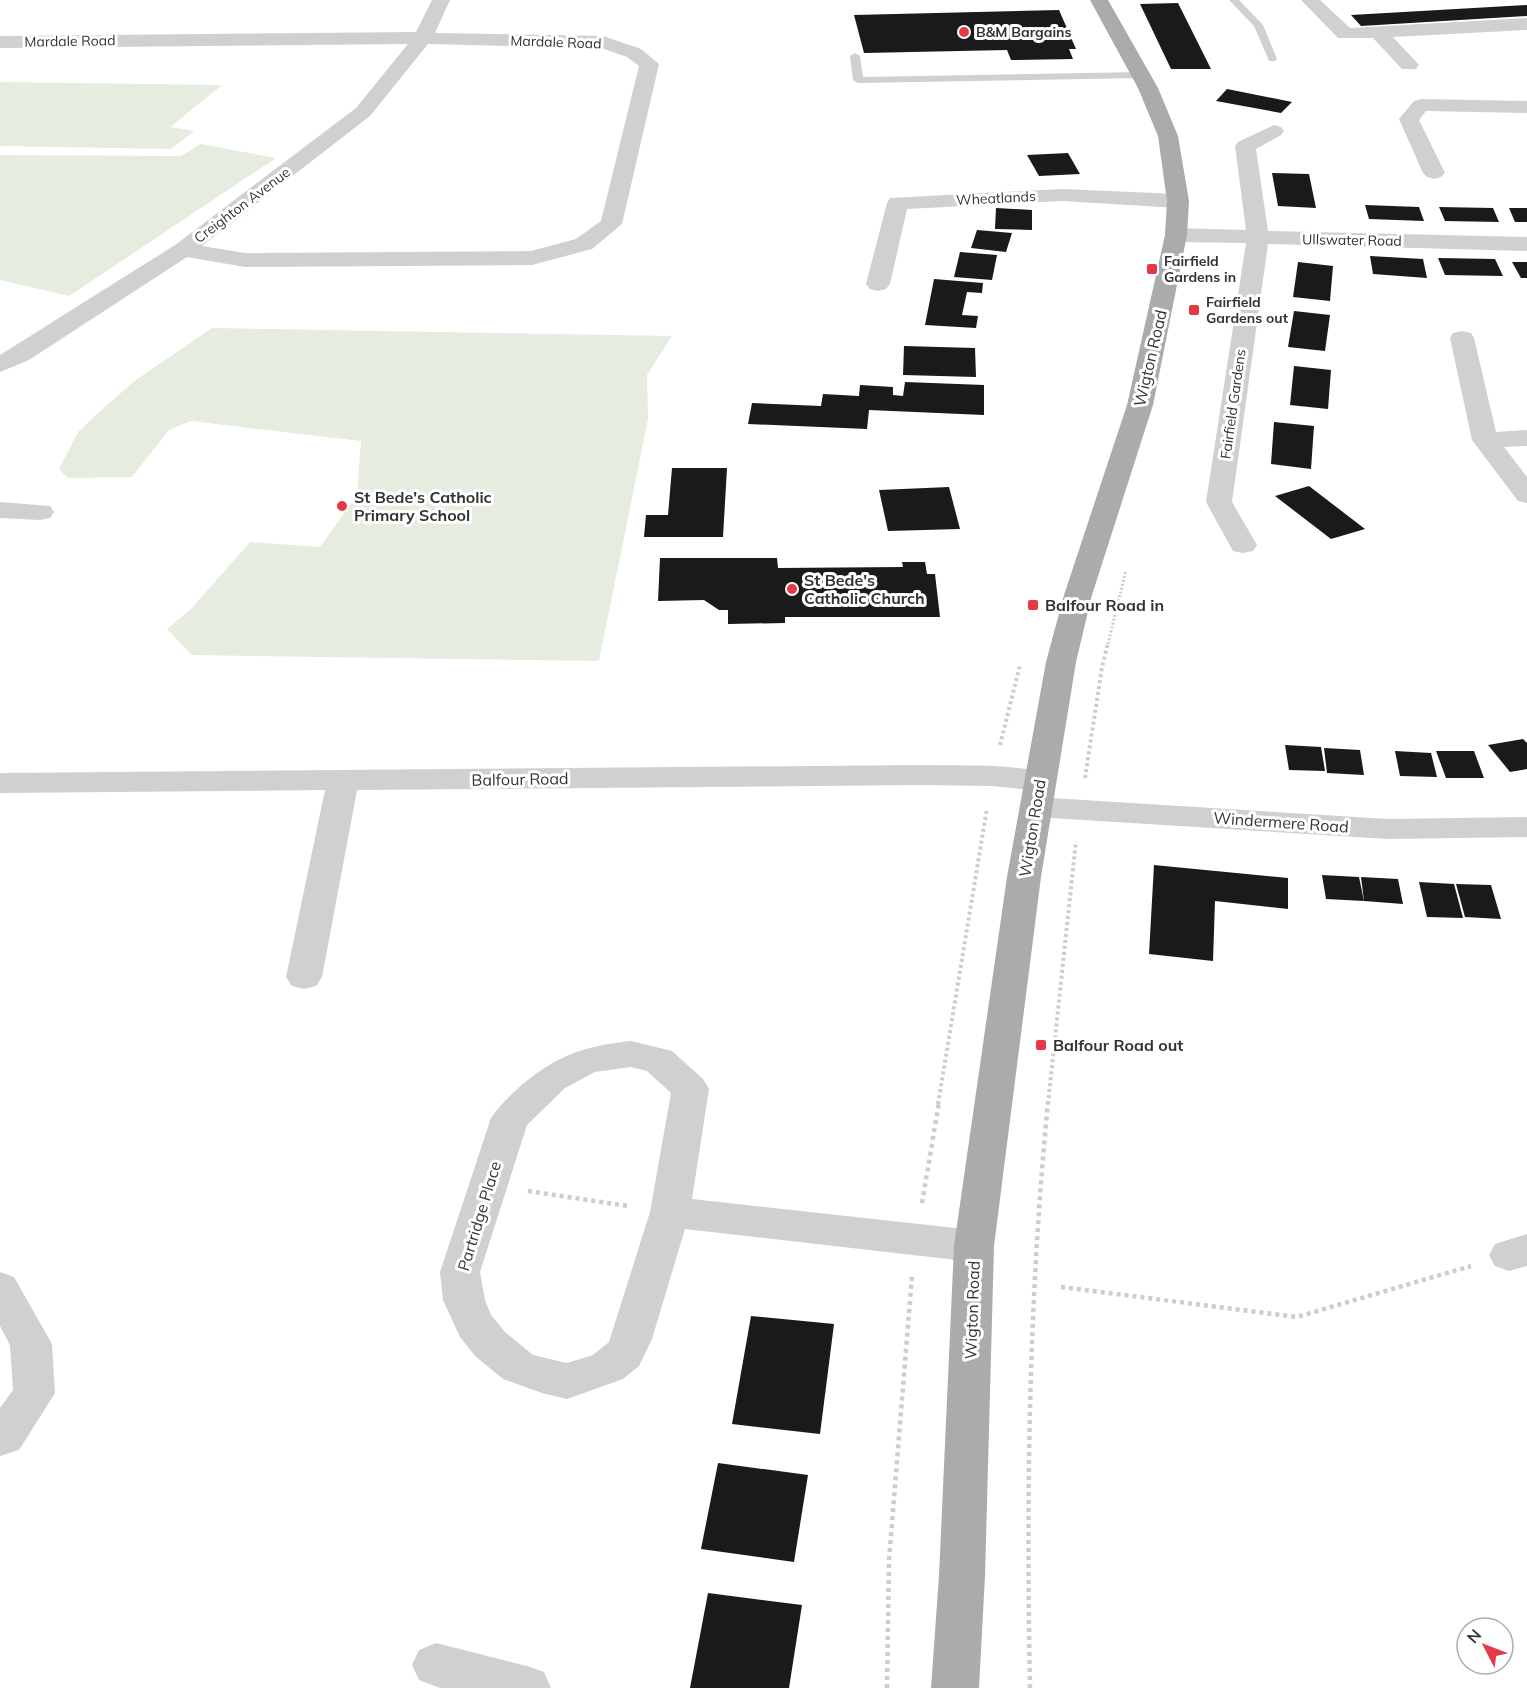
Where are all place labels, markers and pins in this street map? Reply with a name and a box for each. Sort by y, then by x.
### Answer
place label: B&M Bargains [976,23,1072,41]
marker: B&M Bargains [957,25,971,39]
place label: Fairfield Gardens in [1164,252,1236,286]
marker: Fairfield Gardens in [1145,262,1159,276]
place label: Fairfield Gardens out [1206,293,1289,327]
marker: Fairfield Gardens out [1187,303,1201,317]
place label: St Bede's Catholic Primary School [354,487,492,525]
marker: St Bede's Catholic Primary School [335,499,349,513]
place label: St Bede's Catholic Church [804,570,925,608]
marker: St Bede's Catholic Church [785,582,799,596]
place label: Balfour Road in [1045,595,1164,615]
marker: Balfour Road in [1026,598,1040,612]
place label: Balfour Road out [1053,1035,1183,1055]
marker: Balfour Road out [1034,1038,1048,1052]

